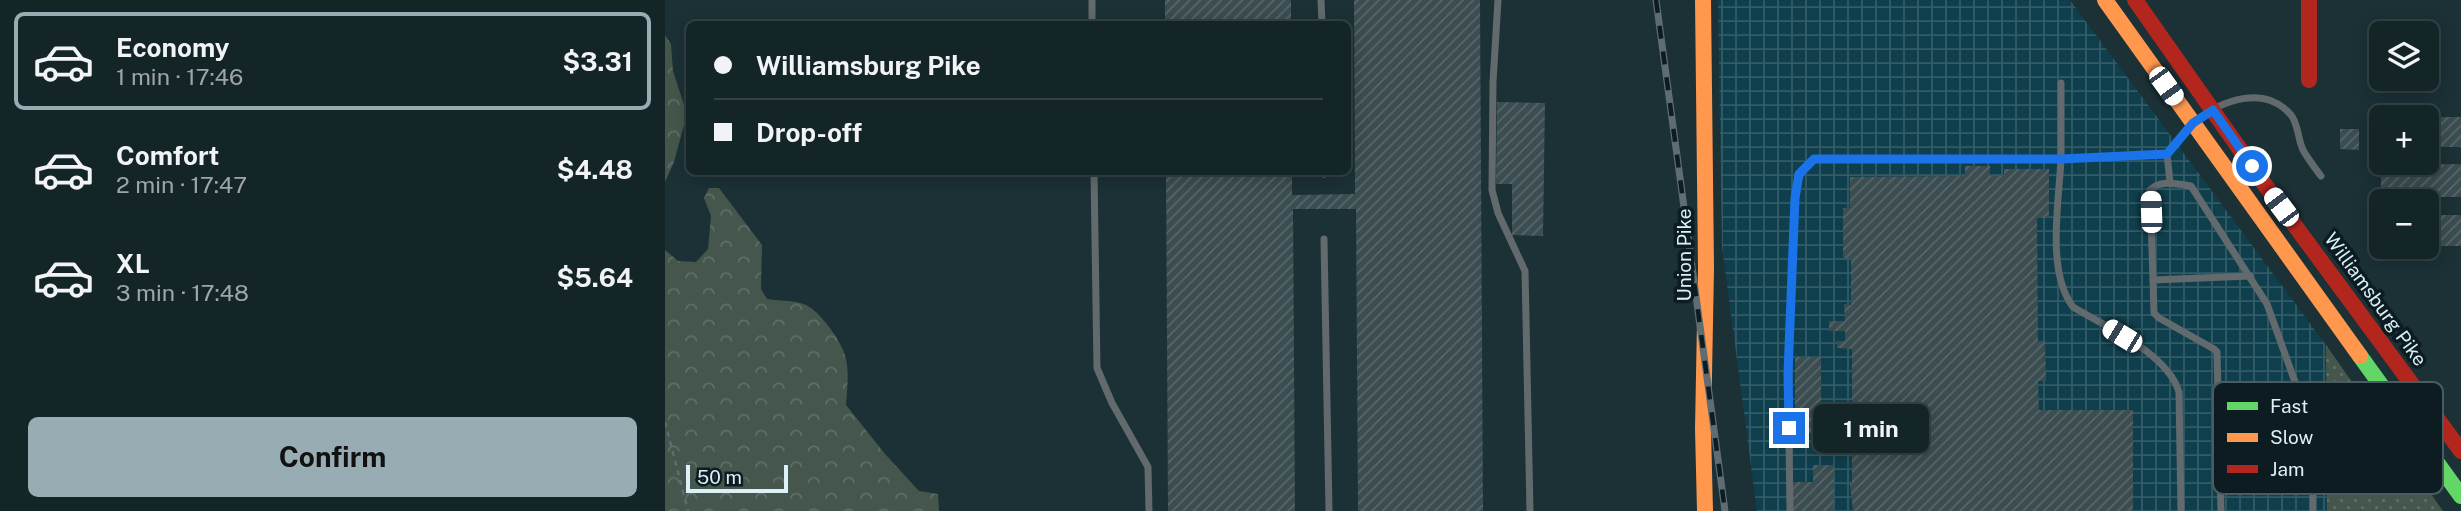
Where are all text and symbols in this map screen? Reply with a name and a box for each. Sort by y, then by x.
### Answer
map controls [2369,21,2439,259]
button: layers [2369,21,2439,91]
icon: car [32,30,95,93]
text: Economy [116,32,229,63]
text: $3.31 [563,46,633,77]
text: Williamsburg Pike [756,50,981,81]
text: 1 min · 17:46 [116,63,243,90]
car [2146,63,2187,109]
button: + [2369,105,2439,175]
text: Drop-off [756,117,862,148]
icon: car [32,138,95,201]
text: Comfort [116,140,219,171]
route start [2236,150,2268,182]
text: $4.48 [557,154,633,185]
text: 2 min · 17:47 [116,171,247,198]
car [2260,184,2303,230]
button: − [2369,189,2439,259]
car [2140,191,2163,233]
street label: Union Pike [1673,208,1695,302]
street label: Williamsburg Pike [2320,228,2432,370]
icon: car [32,246,95,309]
text: XL [116,248,150,279]
text: $5.64 [557,262,633,293]
text: 3 min · 17:48 [116,279,249,306]
car [2099,316,2146,356]
legend [2213,382,2443,494]
text: Fast [2270,395,2308,417]
callout: 1 min [1813,404,1929,452]
route end [1773,412,1805,444]
text: 1 min [1843,415,1899,442]
button: Confirm [28,417,637,497]
text: Slow [2270,426,2314,448]
text: Jam [2270,458,2304,480]
scale bar [686,462,787,494]
text: 50 m [697,466,742,488]

